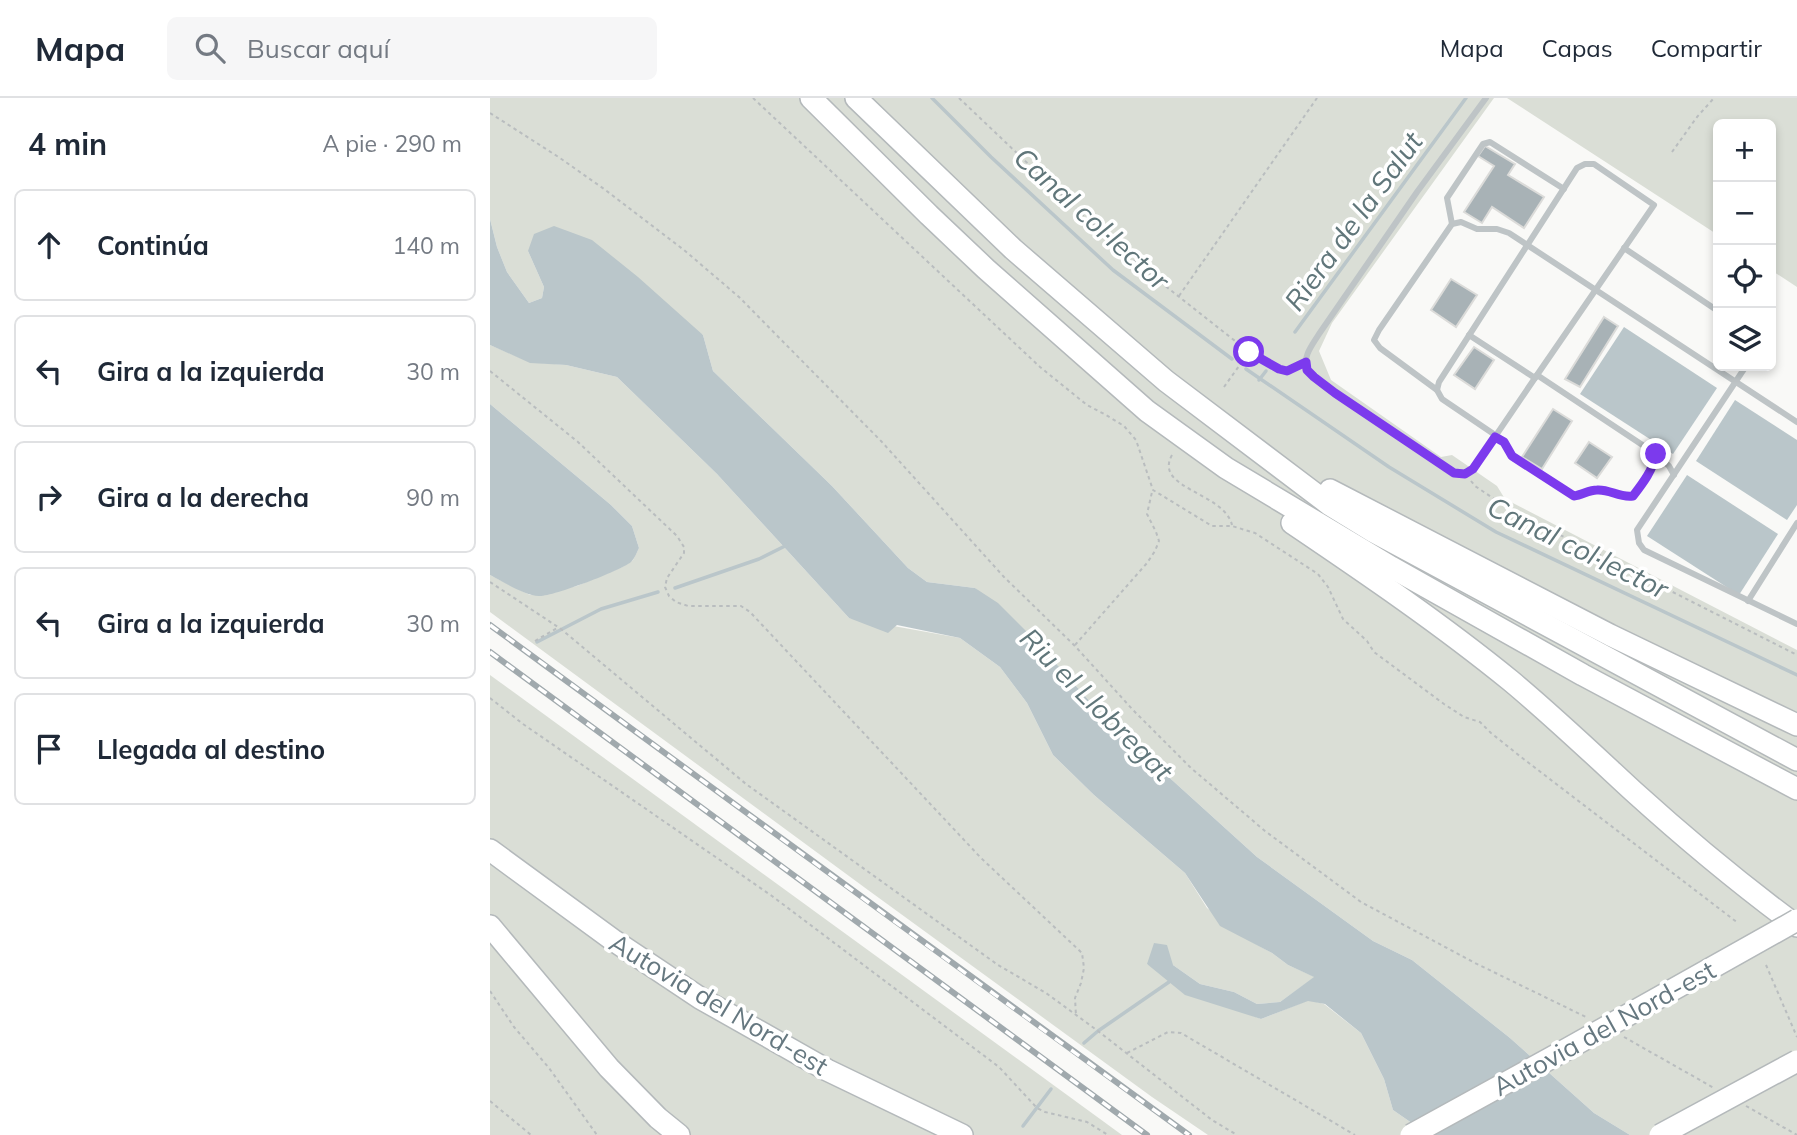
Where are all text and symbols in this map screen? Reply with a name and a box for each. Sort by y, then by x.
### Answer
search box [167,17,657,80]
text: Mapa [35,28,125,69]
icon: search [191,29,229,67]
text: Buscar aquí [247,32,390,65]
text: Mapa [1440,33,1504,63]
text: Capas [1542,33,1613,63]
text: Compartir [1651,33,1762,63]
map controls [1713,119,1776,371]
button: + [1713,119,1776,182]
water label: Riera de la Salut [1276,124,1430,317]
text: 4 min [28,125,107,163]
text: A pie · 290 m [322,129,462,158]
water label: Canal col·lector [1007,139,1178,298]
button: − [1713,182,1776,245]
icon: ahead [30,226,68,264]
text: Continúa [97,229,209,262]
text: 140 m [392,231,460,260]
button: locate [1713,245,1776,308]
button: layers [1713,308,1776,371]
route start [1233,336,1264,367]
icon: left [30,352,68,390]
text: Gira a la izquierda [97,355,325,388]
text: 30 m [406,357,460,386]
route end [1640,438,1671,469]
icon: right [30,478,68,516]
text: Gira a la derecha [97,481,309,514]
text: 90 m [406,483,460,512]
water label: Canal col·lector [1482,488,1676,607]
icon: left [30,604,68,642]
text: Gira a la izquierda [97,607,325,640]
text: 30 m [406,609,460,638]
water label: Riu el Llobregat [1013,620,1182,789]
icon: arrive [30,730,68,768]
text: Llegada al destino [97,733,325,766]
street label: Autovia del Nord-est [604,926,834,1082]
street label: Autovia del Nord-est [1487,953,1721,1103]

